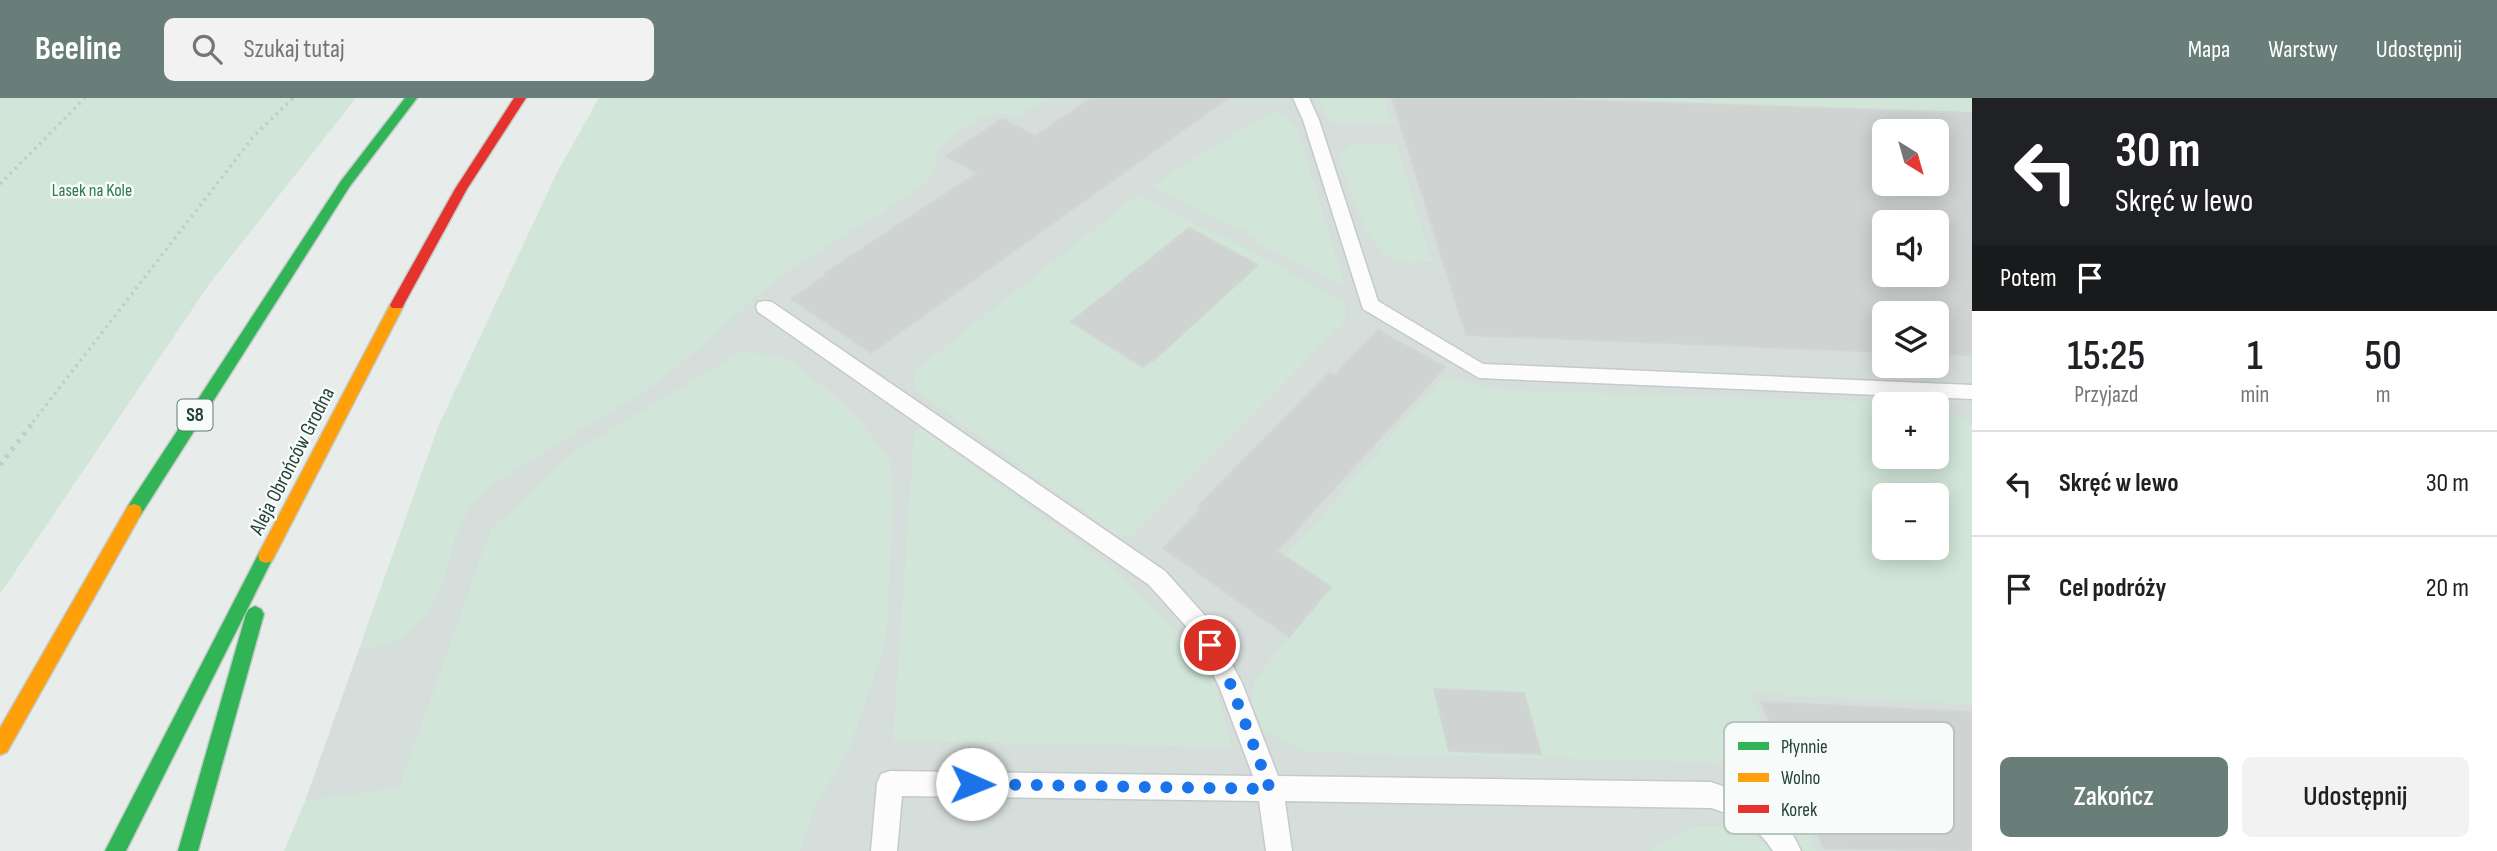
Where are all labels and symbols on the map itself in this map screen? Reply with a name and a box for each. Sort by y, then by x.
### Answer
north arrow [1872,119,1950,196]
park label: Lasek na Kole [52,180,132,201]
street label: Aleja Obrońców Grodna [244,383,340,540]
road number: S8 [178,400,212,430]
pin [1180,615,1240,675]
legend [1724,722,1954,834]
text: Płynnie [1781,736,1828,759]
position arrow [935,747,1009,821]
text: Wolno [1781,767,1820,790]
text: Korek [1781,799,1818,822]

